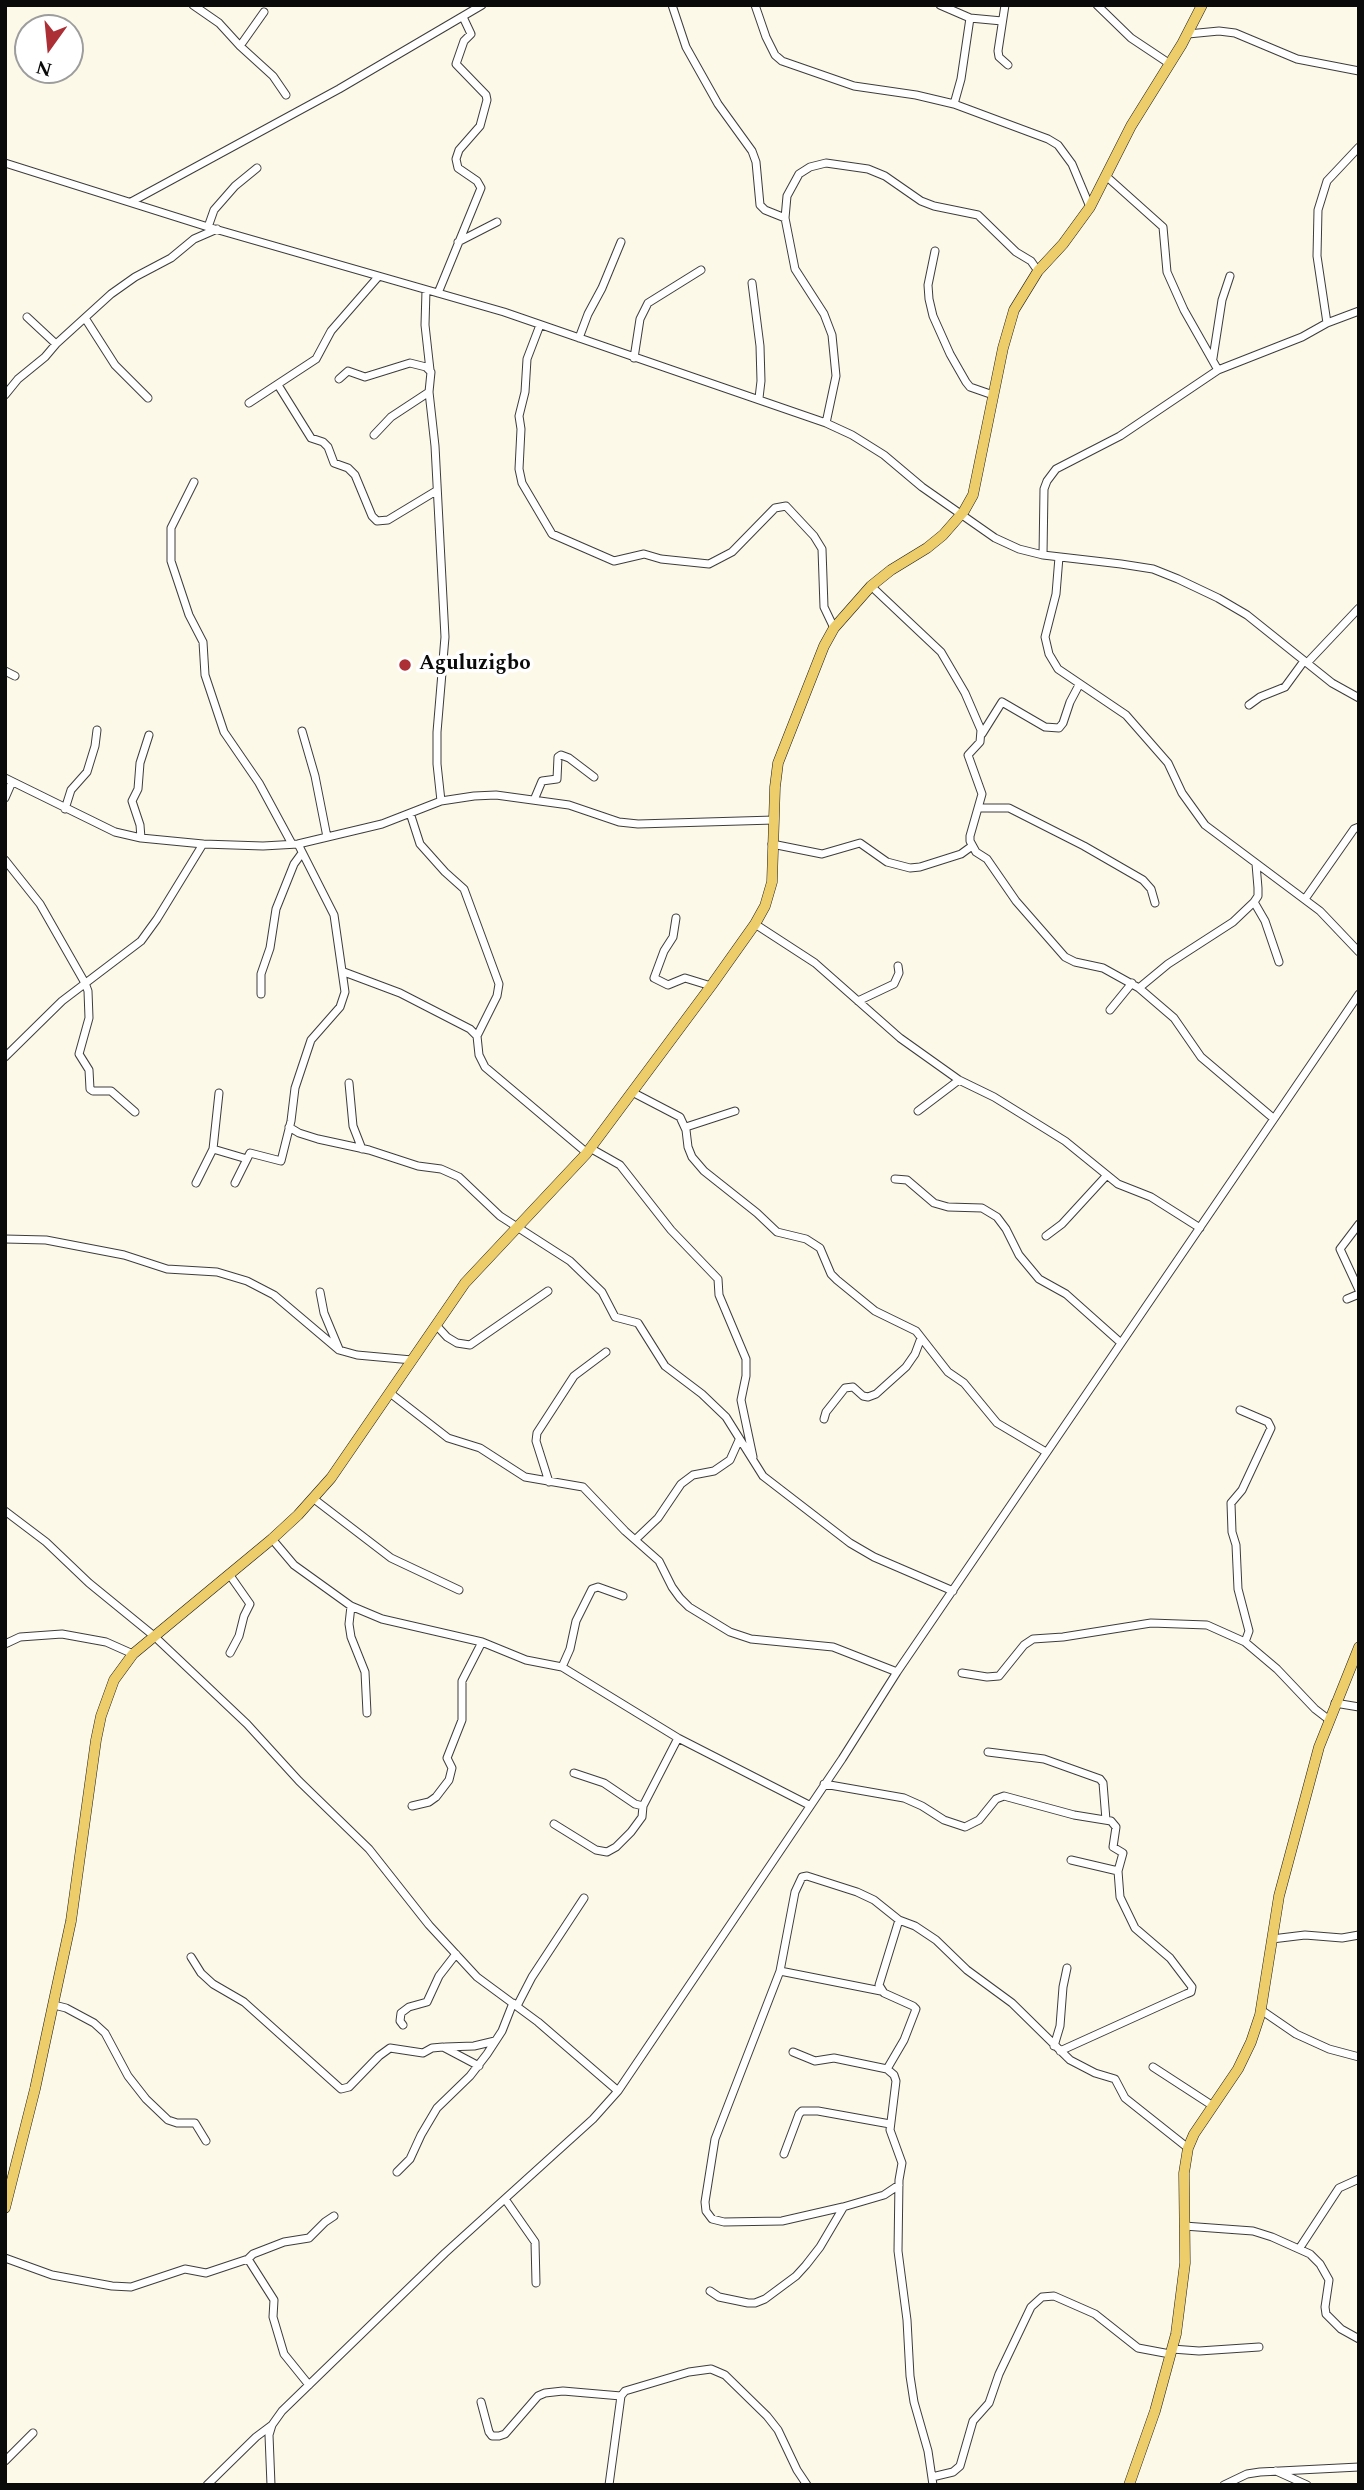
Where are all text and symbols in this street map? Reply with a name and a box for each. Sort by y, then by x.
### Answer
north arrow [14,14,84,84]
text: N [33,52,55,84]
place label: Aguluzigbo [419,652,531,678]
marker: Aguluzigbo [397,657,413,673]

